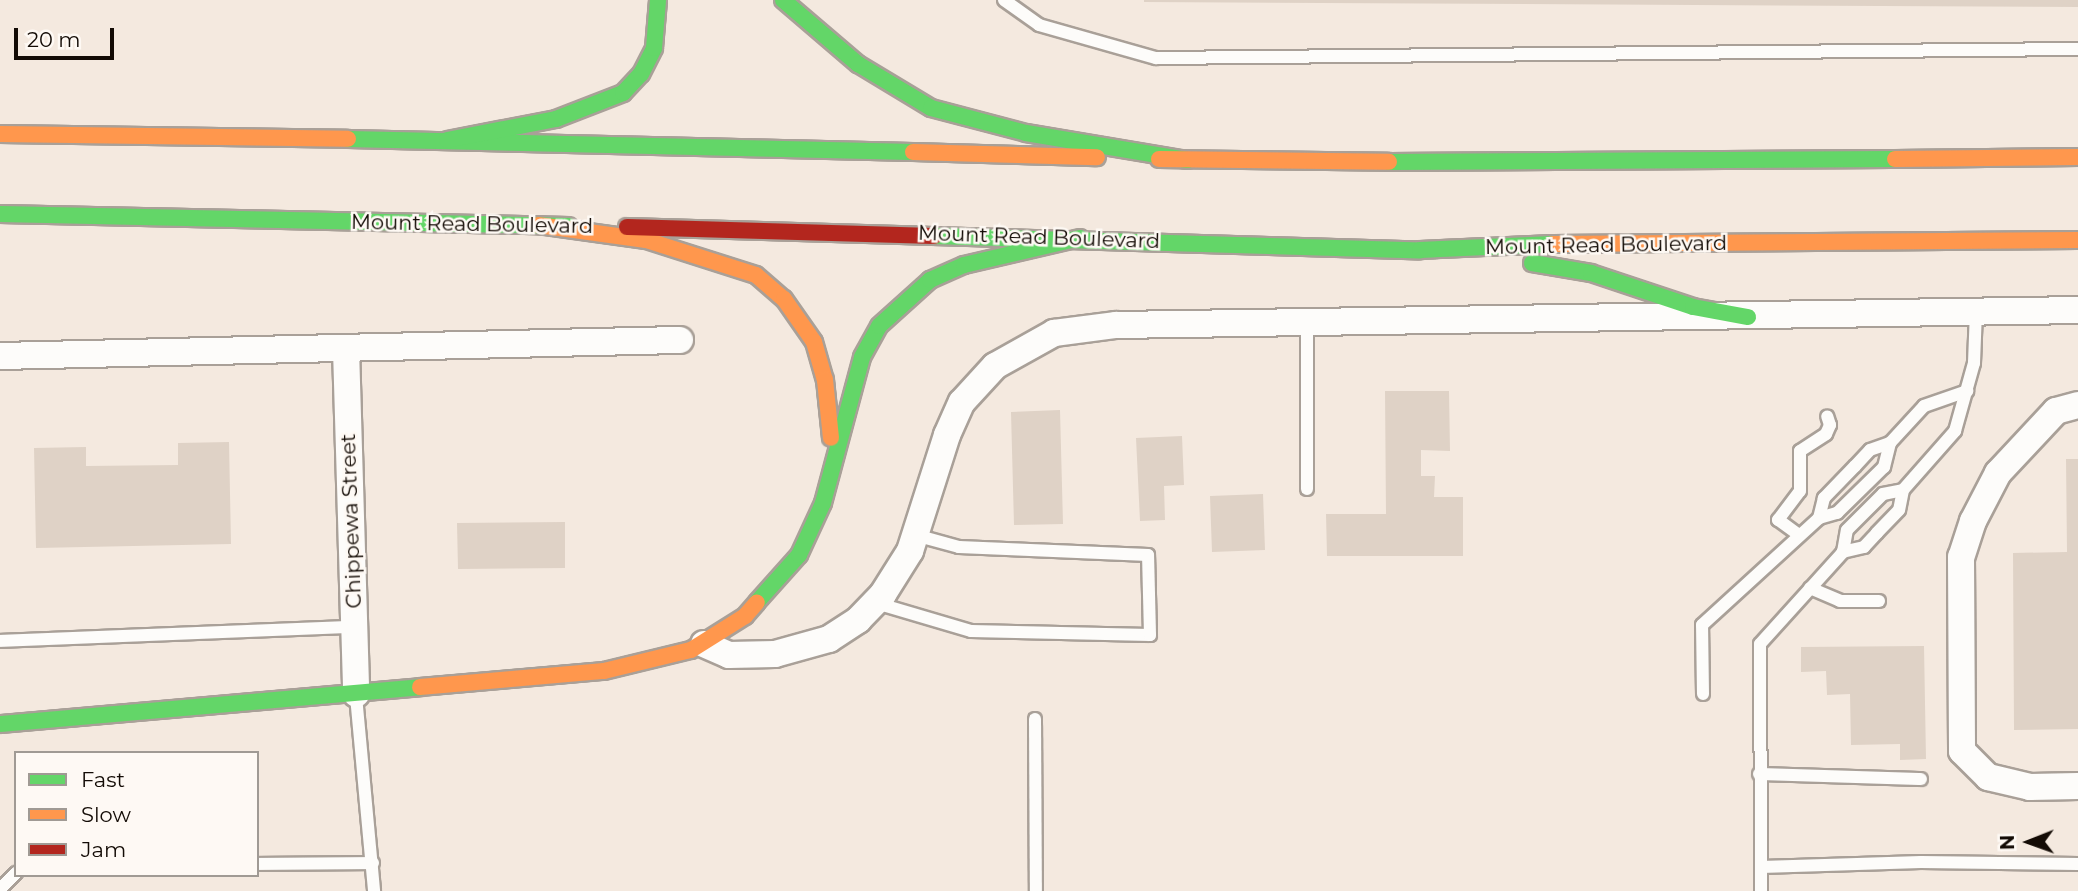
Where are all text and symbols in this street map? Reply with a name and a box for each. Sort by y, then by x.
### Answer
scale bar [18,14,117,58]
text: 20 m [27,27,81,52]
street label: Mount Read Boulevard [351,209,593,239]
street label: Mount Read Boulevard [918,220,1160,254]
street label: Mount Read Boulevard [1485,230,1727,260]
street label: Chippewa Street [335,433,367,609]
legend [14,751,259,877]
text: Fast [81,767,125,792]
text: Slow [81,802,131,827]
north arrow [1994,807,2064,877]
text: N [1996,835,2019,850]
text: Jam [81,837,126,862]

